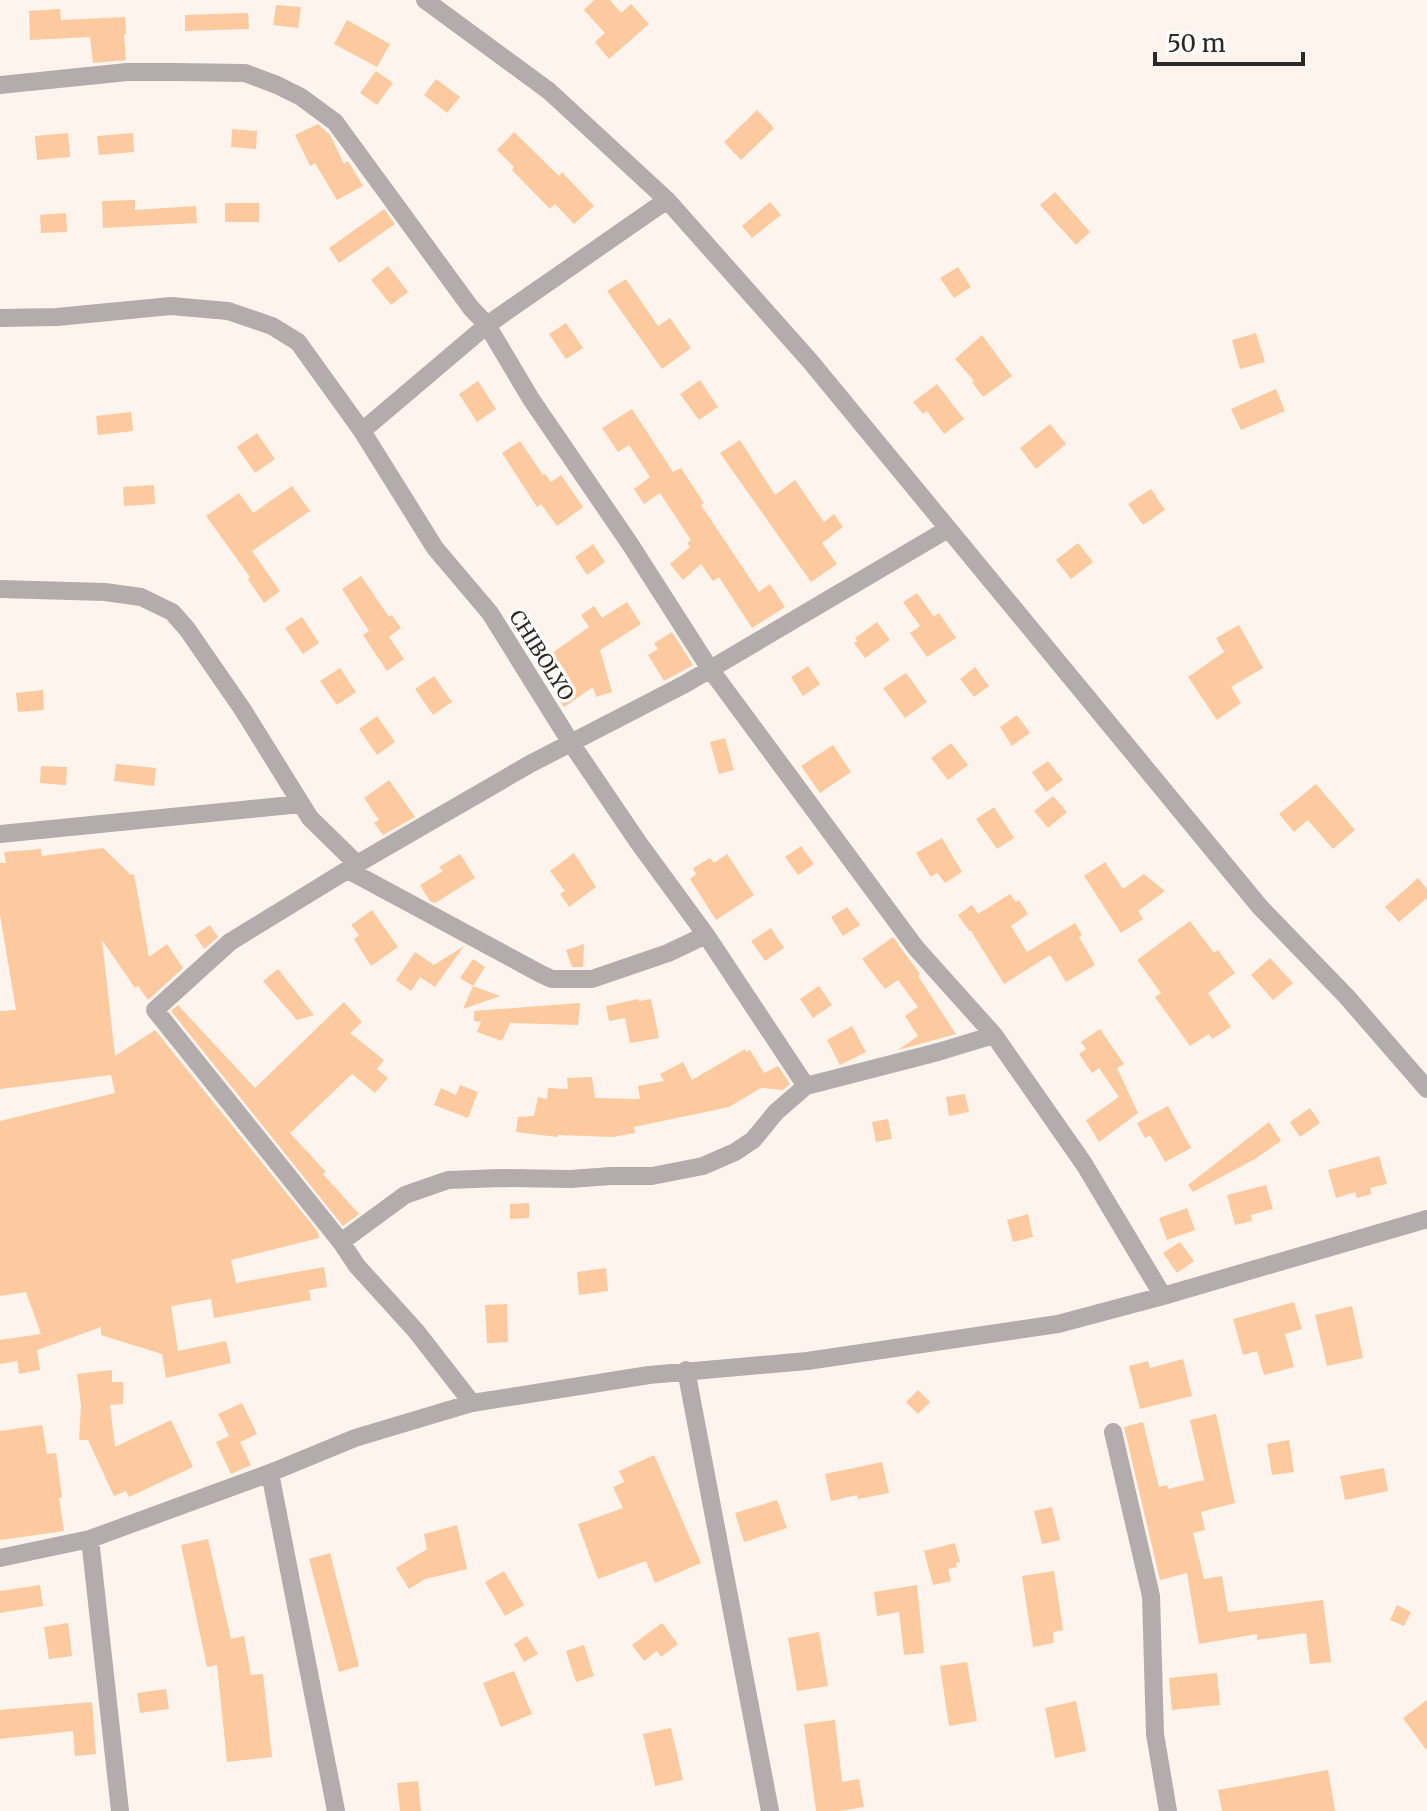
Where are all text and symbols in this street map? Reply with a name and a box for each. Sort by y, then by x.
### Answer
scale bar [1155,16,1303,66]
text: 50 m [1167,28,1226,59]
street label: CHIBOLYO [504,605,580,705]

